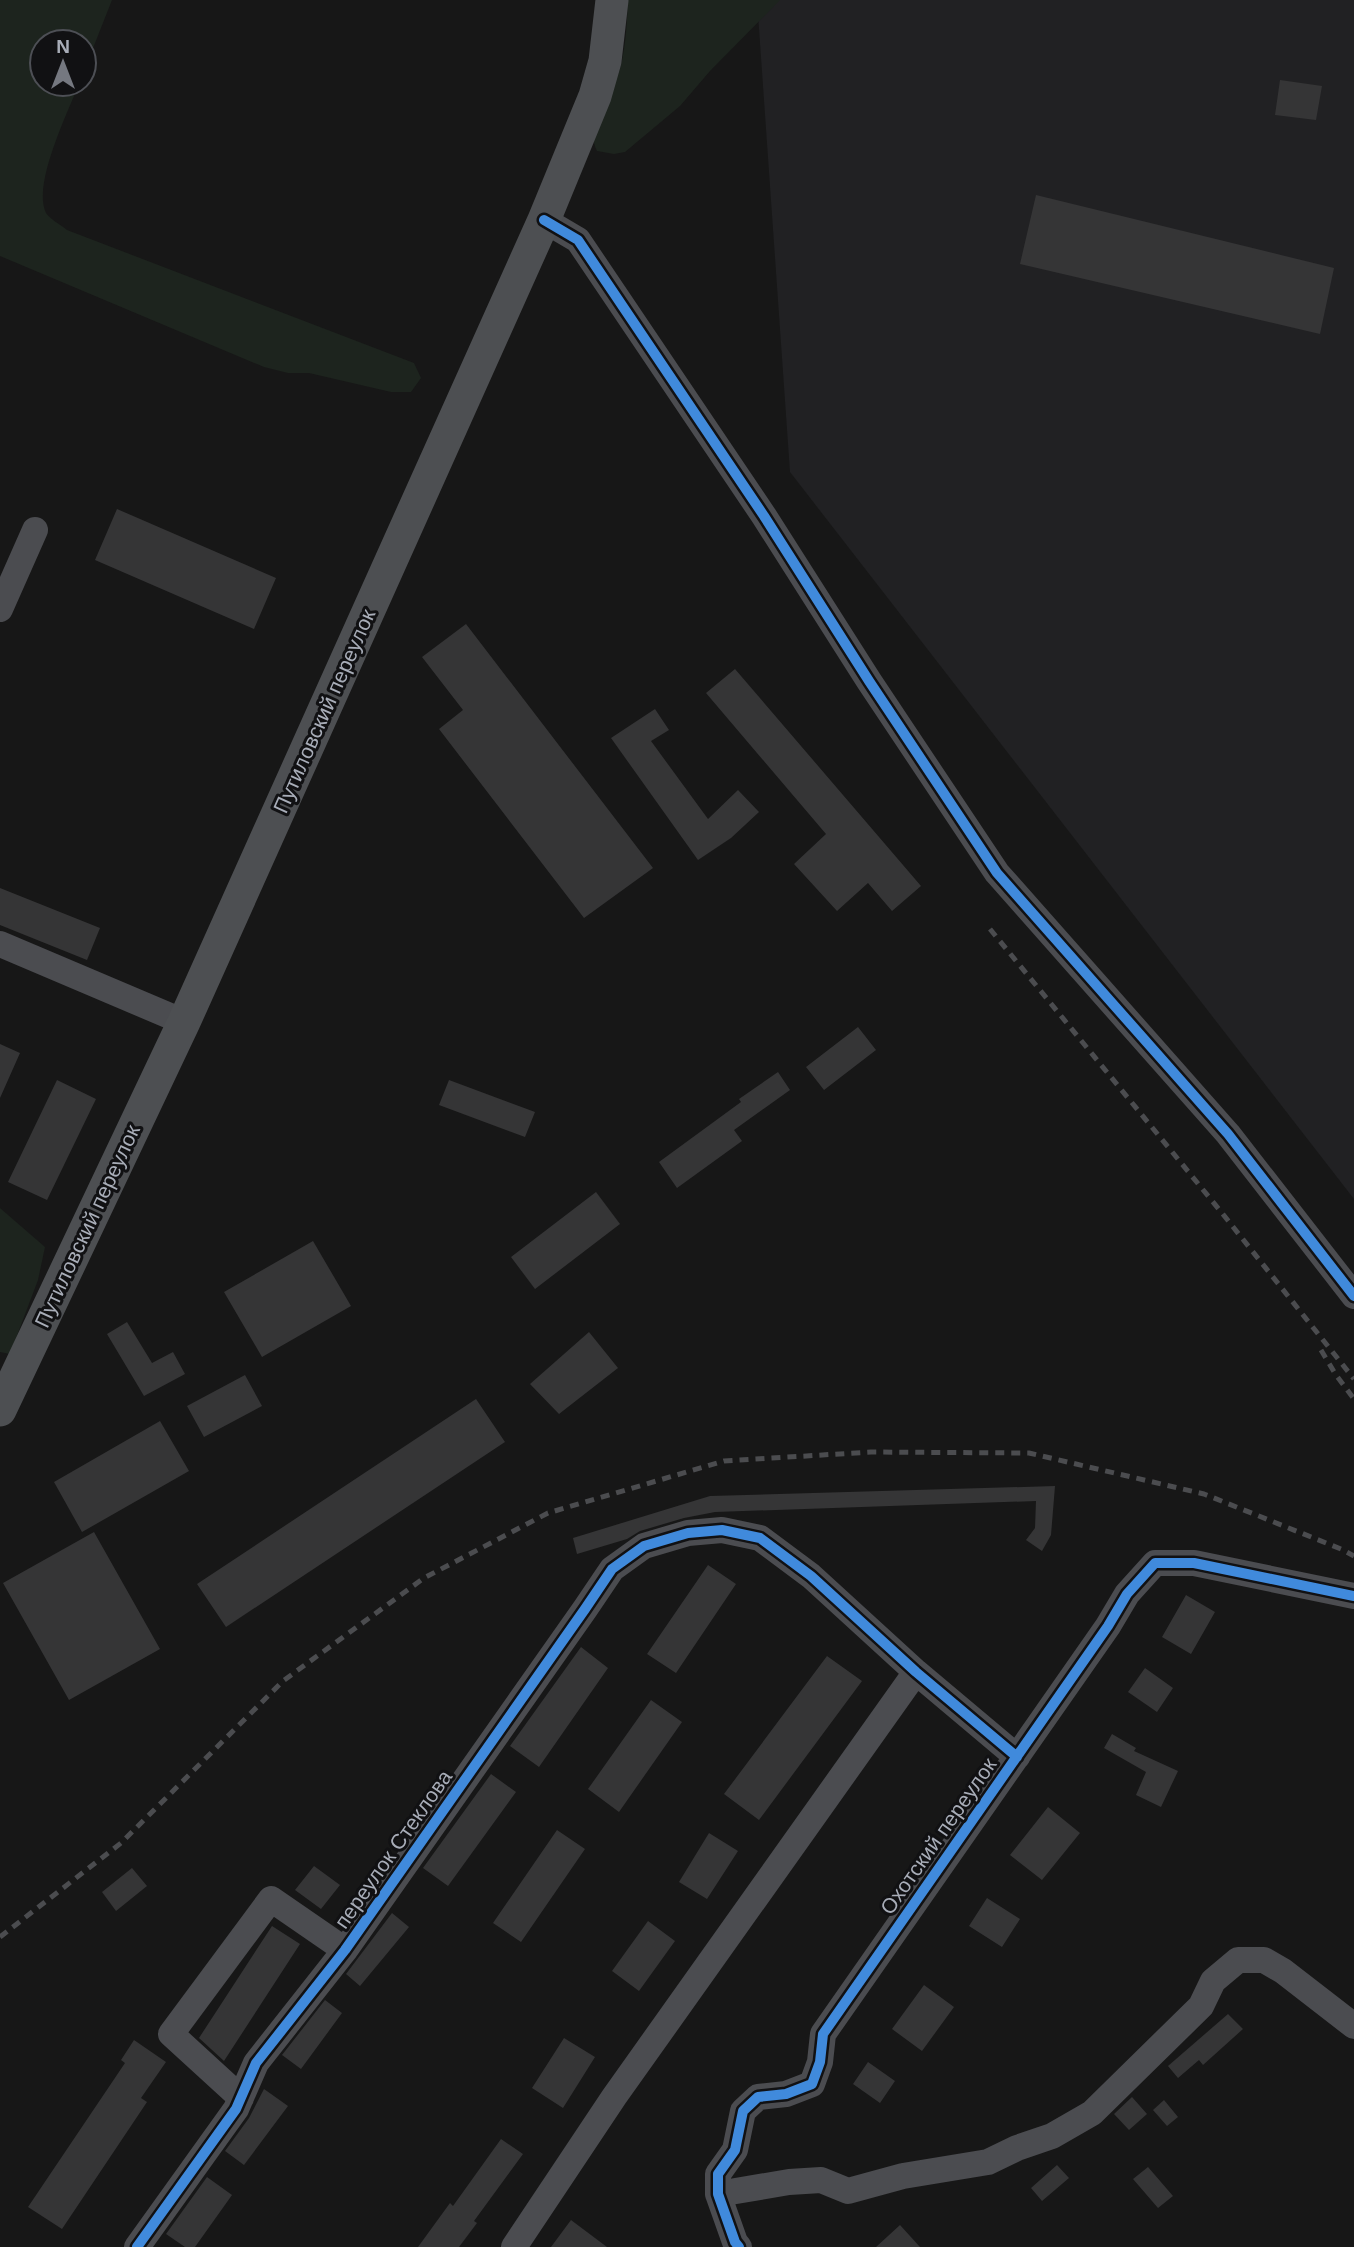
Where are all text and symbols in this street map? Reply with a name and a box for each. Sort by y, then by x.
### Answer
north arrow [28,28,98,98]
text: N [56,36,70,57]
street label: Путиловский переулок [269,605,380,816]
street label: Путиловский переулок [30,1120,144,1331]
street label: Охотский переулок [875,1753,1001,1919]
street label: переулок Стеклова [330,1765,456,1933]

